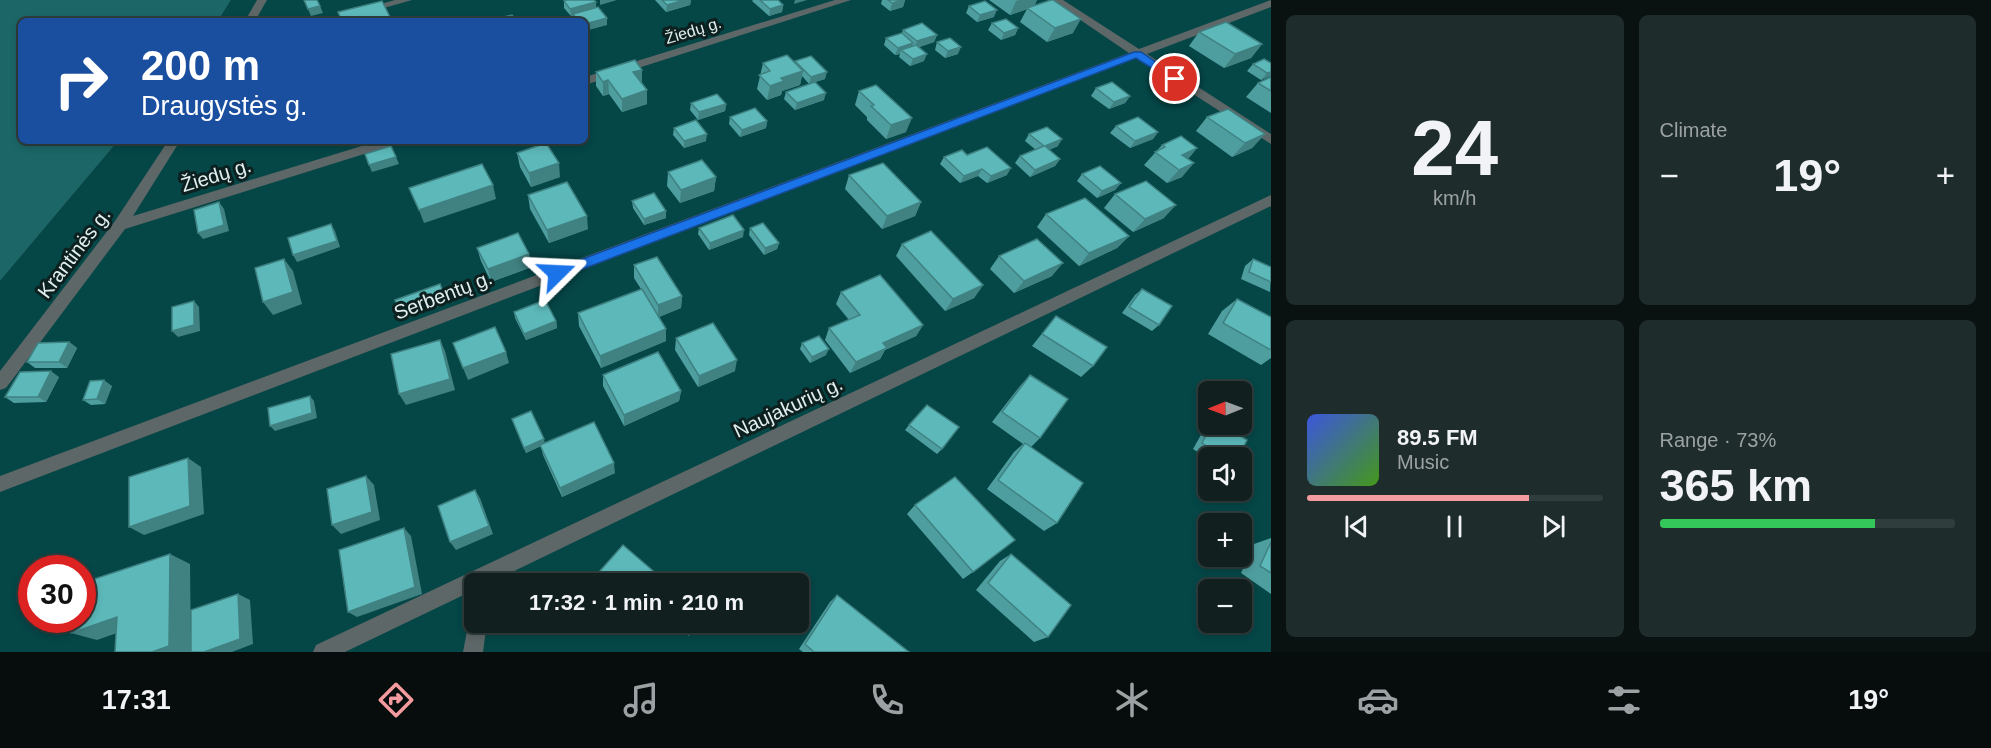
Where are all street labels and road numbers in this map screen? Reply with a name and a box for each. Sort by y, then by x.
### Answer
street label: Žiedų g. [663,13,723,47]
street label: Žiedų g. [178,154,254,196]
street label: Krantinės g. [33,204,115,302]
street label: Serbentų g. [391,266,495,324]
street label: Naujakurių g. [730,372,846,442]

